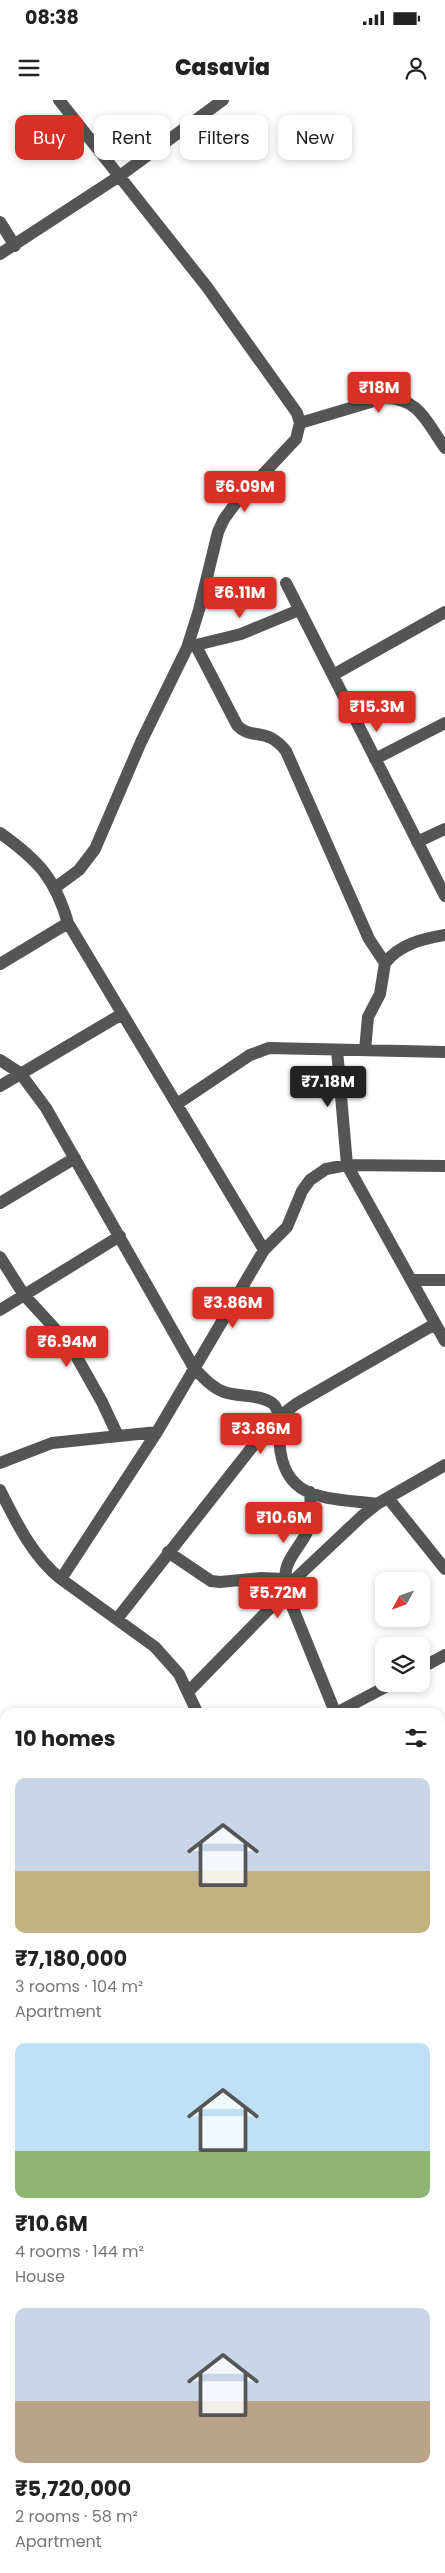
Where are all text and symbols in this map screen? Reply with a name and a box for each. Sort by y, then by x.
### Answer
text: 08:38 [25,4,79,31]
text: Casavia [175,52,270,83]
icon: menu [15,54,43,82]
icon: person [402,54,430,82]
chip: Buy [15,115,84,160]
chip: Rent [94,115,170,160]
chip: Filters [180,115,268,160]
chip: New [278,115,352,160]
pin: ₹18M [349,372,409,414]
text: ₹18M [359,376,399,399]
pin: ₹6.09M [204,470,286,513]
text: ₹6.09M [215,475,275,498]
pin: ₹6.11M [199,576,281,619]
text: ₹6.11M [215,581,266,604]
pin: ₹15.3M [336,690,418,733]
text: ₹15.3M [350,695,404,718]
pin: ₹7.18M [287,1066,369,1108]
text: ₹7.18M [301,1070,355,1093]
pin: ₹3.86M [192,1286,274,1329]
text: ₹3.86M [203,1291,263,1314]
pin: ₹6.94M [26,1326,108,1368]
text: ₹6.94M [37,1330,97,1353]
pin: ₹3.86M [220,1412,302,1455]
text: ₹3.86M [231,1417,291,1440]
pin: ₹10.6M [243,1502,325,1544]
text: ₹10.6M [256,1506,312,1529]
north arrow [375,1572,430,1628]
map controls [375,1572,430,1692]
pin: ₹5.72M [237,1576,319,1619]
text: ₹5.72M [250,1581,306,1604]
button: layers [375,1637,430,1692]
text: 10 homes [15,1724,115,1753]
icon: filters [402,1724,430,1752]
icon: home [178,1810,268,1900]
text: ₹7,180,000 [15,1944,127,1973]
text: 3 rooms · 104 m² [15,1975,143,1998]
text: Apartment [15,2000,102,2023]
icon: home [178,2075,268,2165]
text: ₹10.6M [15,2209,88,2238]
text: 4 rooms · 144 m² [15,2240,144,2263]
text: House [15,2265,65,2288]
icon: home [178,2340,268,2430]
text: ₹5,720,000 [15,2474,131,2503]
text: 2 rooms · 58 m² [15,2505,138,2528]
text: Apartment [15,2530,102,2553]

